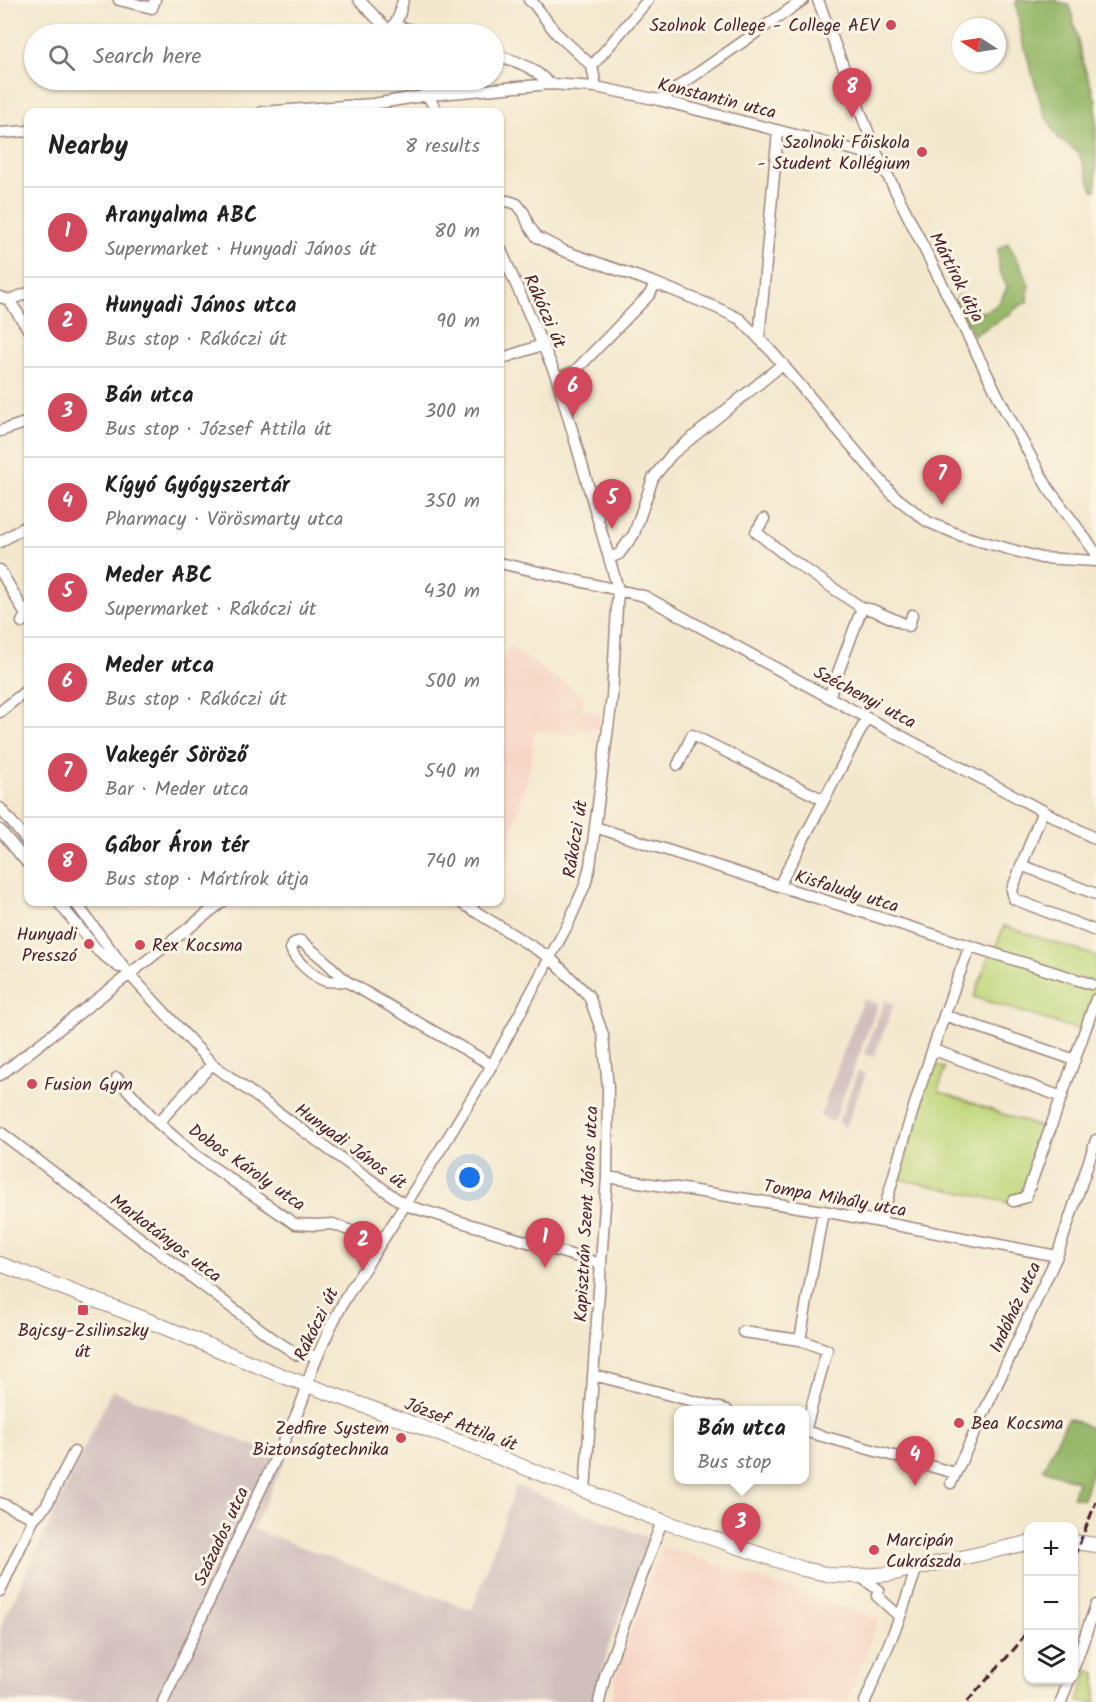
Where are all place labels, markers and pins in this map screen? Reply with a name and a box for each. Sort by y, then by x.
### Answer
place label: Szolnok College - College AEV [650,12,880,41]
marker: Szolnok College - College AEV [884,18,898,32]
pin: 8 [832,68,872,118]
place label: Szolnoki Főiskola - Student Kollégium [757,129,910,179]
marker: Szolnoki Főiskola - Student Kollégium [915,145,929,159]
pin: 6 [554,368,592,417]
pin: 7 [922,456,962,505]
pin: 5 [592,480,632,529]
place label: Hunyadi Presszó [17,921,78,971]
place label: Rex Kocsma [152,932,243,961]
marker: Hunyadi Presszó [82,937,96,951]
marker: Rex Kocsma [133,938,147,952]
place label: Fusion Gym [44,1071,133,1100]
marker: Fusion Gym [25,1077,39,1091]
pin: 1 [526,1218,564,1268]
pin: 2 [344,1222,382,1271]
marker: Bajcsy-Zsilinszky út [76,1303,90,1317]
place label: Bajcsy-Zsilinszky út [18,1317,149,1367]
place label: Bea Kocsma [971,1410,1063,1439]
place label: Zedfire System Biztonságtechnika [252,1415,389,1465]
marker: Bea Kocsma [952,1416,966,1430]
marker: Zedfire System Biztonságtechnika [394,1431,408,1445]
pin: 4 [896,1436,934,1486]
pin: 3 [722,1504,760,1553]
place label: Marcipán Cukrászda [886,1527,961,1577]
marker: Marcipán Cukrászda [867,1543,881,1557]

